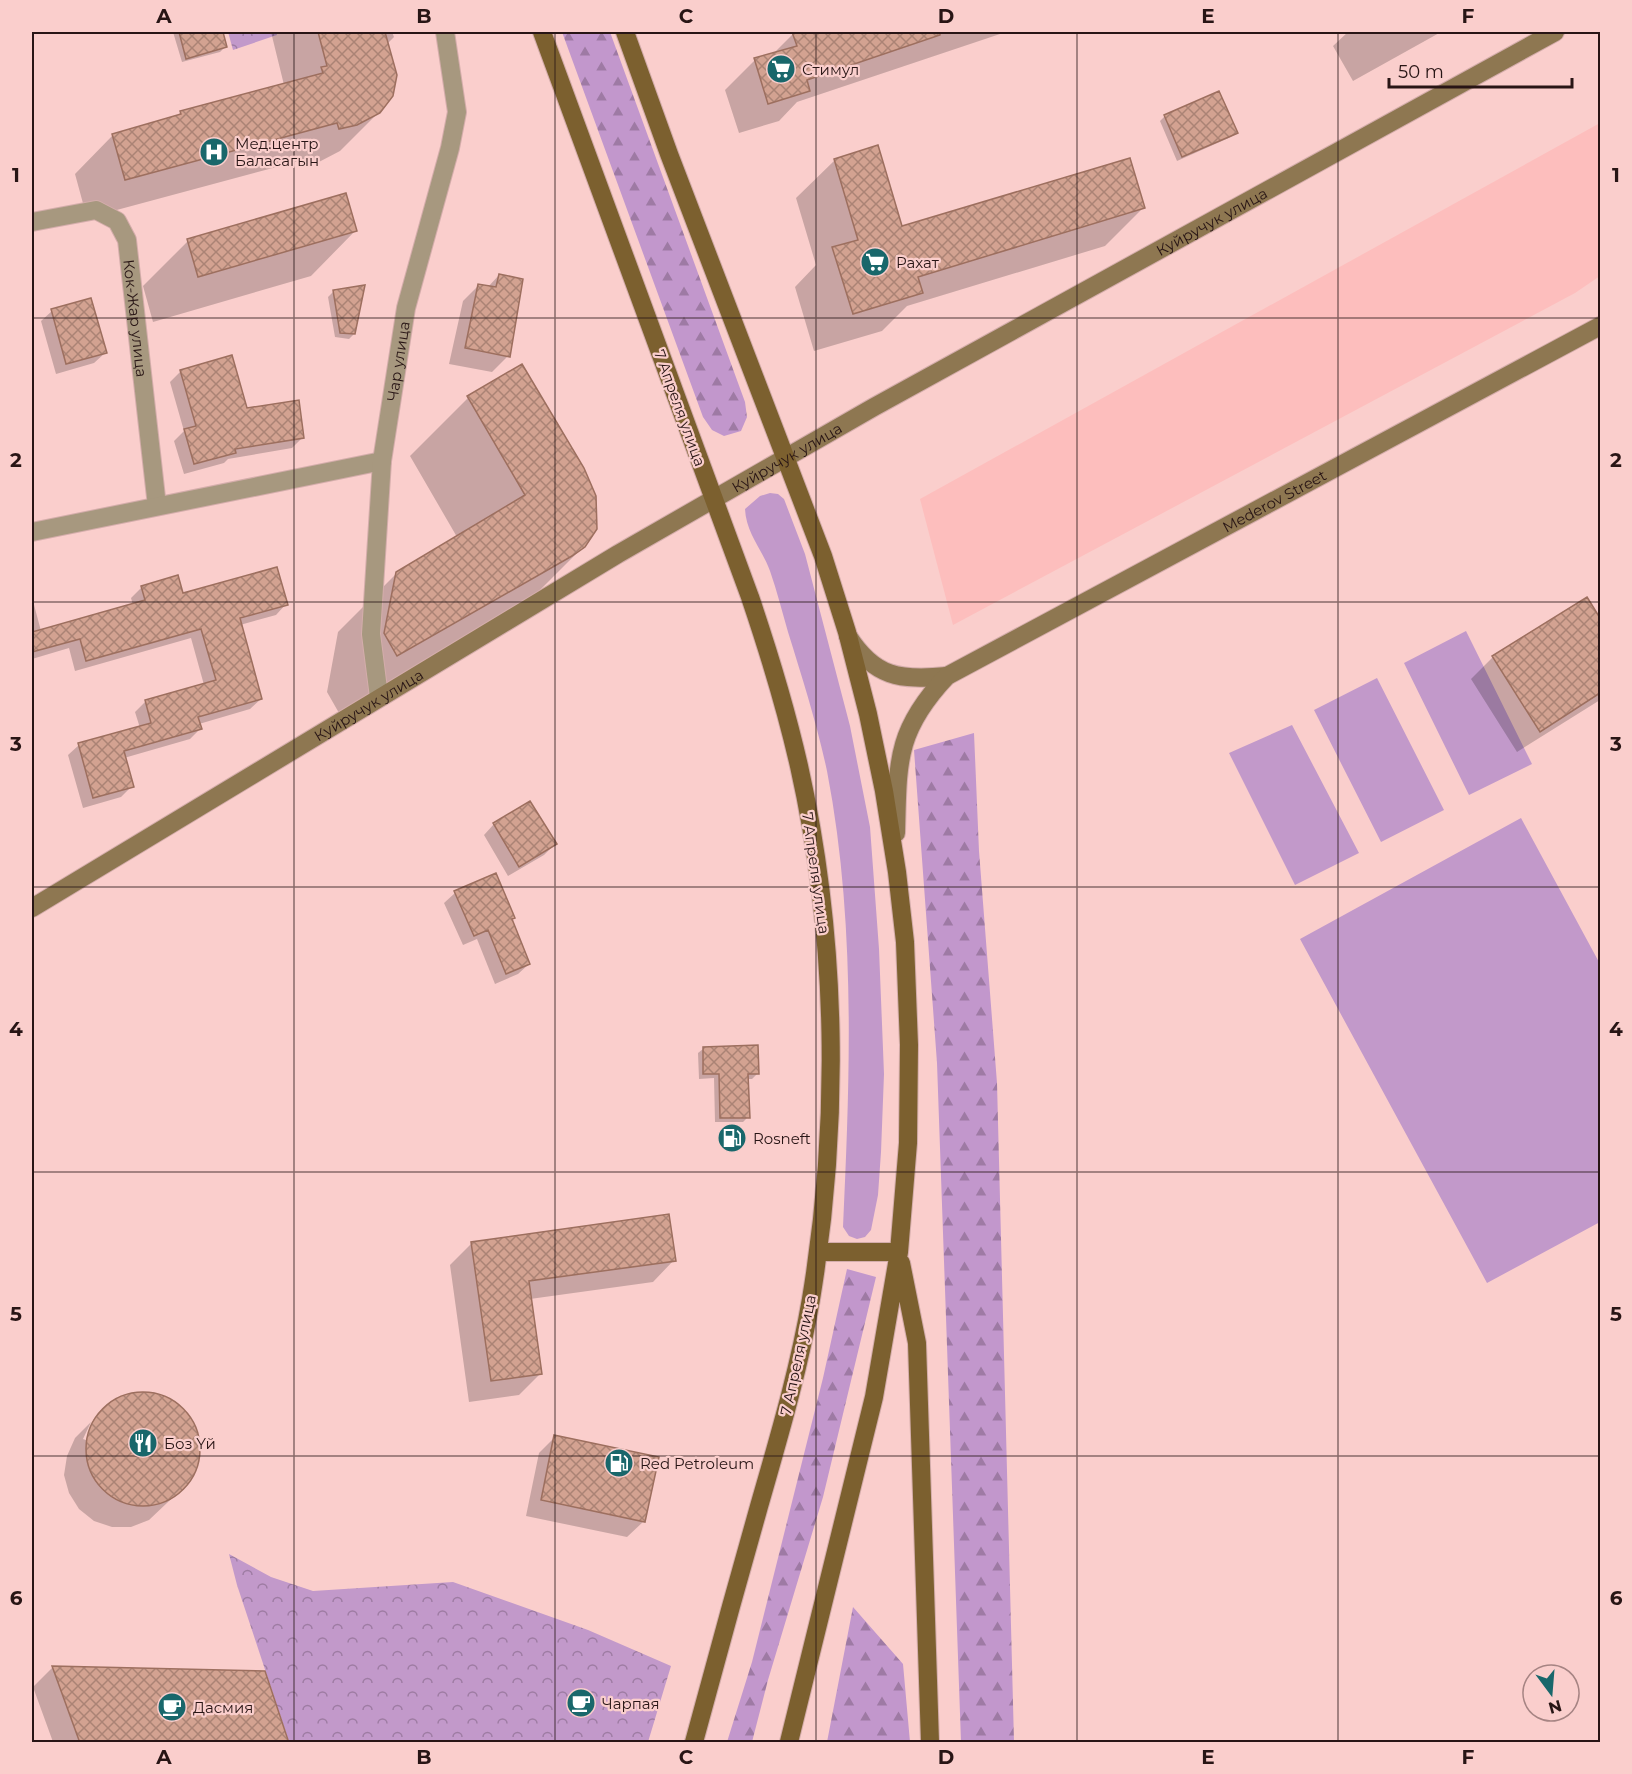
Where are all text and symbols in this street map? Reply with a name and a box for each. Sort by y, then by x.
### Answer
text: A [155,4,172,28]
text: B [416,4,432,28]
text: C [679,4,694,28]
text: D [938,4,954,28]
text: E [1201,4,1215,28]
text: F [1462,4,1475,28]
scale bar [1389,51,1572,89]
supermarket icon: Стимул [765,53,797,85]
place label: Стимул [802,60,859,79]
text: 50 m [1398,61,1444,83]
place label: Мед.центр Баласагын [235,134,319,170]
hospital icon: Мед.центр Баласагын [198,136,230,168]
text: 1 [12,163,20,187]
text: 1 [1612,163,1620,187]
street label: Куйручук улица [1152,183,1270,259]
supermarket icon: Рахат [859,246,891,278]
place label: Рахат [896,253,940,272]
street label: Кок-Жар улица [120,258,152,378]
street label: Чар улица [382,320,413,402]
street label: 7 Апреля улица [650,347,710,469]
street label: Куйручук улица [728,418,845,496]
text: 2 [10,448,22,472]
text: 2 [1610,448,1622,472]
street label: Mederov Street [1219,465,1329,536]
street label: Куйручук улица [310,665,426,745]
text: 3 [9,732,22,756]
text: 3 [1609,732,1622,756]
street label: 7 Апреля улица [798,811,834,935]
text: 4 [9,1017,23,1041]
text: 4 [1609,1017,1623,1041]
fuel station icon: Rosneft [716,1122,748,1154]
place label: Rosneft [753,1129,811,1148]
street label: 7 Апреля улица [776,1293,820,1417]
text: 5 [10,1302,22,1326]
text: 5 [1610,1302,1622,1326]
restaurant icon: Боз Үй [127,1427,159,1459]
place label: Боз Үй [164,1434,216,1453]
fuel station icon: Red Petroleum [603,1447,635,1479]
place label: Red Petroleum [640,1454,754,1473]
text: 6 [10,1586,23,1610]
text: 6 [1610,1586,1623,1610]
north arrow [1521,1663,1581,1723]
cafe icon: Чарпая [565,1687,597,1719]
cafe icon: Дасмия [156,1691,188,1723]
place label: Чарпая [602,1694,660,1713]
text: N [1546,1696,1564,1718]
place label: Дасмия [193,1698,253,1717]
text: A [155,1745,172,1769]
text: B [416,1745,432,1769]
text: C [679,1745,694,1769]
text: D [938,1745,954,1769]
text: E [1201,1745,1215,1769]
text: F [1462,1745,1475,1769]

